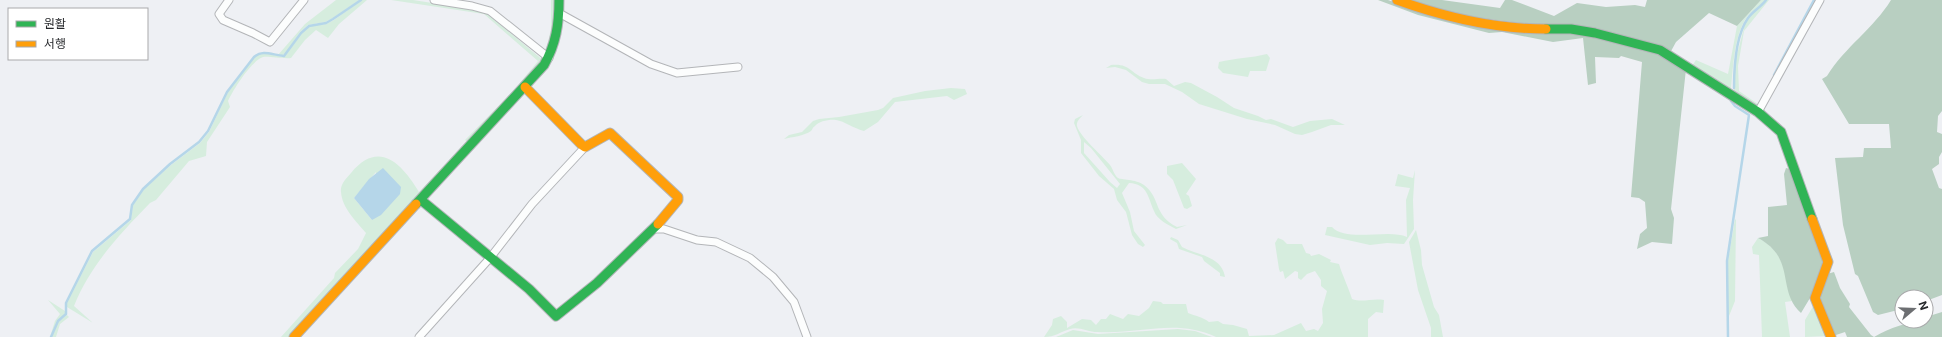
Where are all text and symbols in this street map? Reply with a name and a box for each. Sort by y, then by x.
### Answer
legend [8,8,148,60]
text: 원활 [44,16,66,31]
text: 서행 [44,36,66,51]
north arrow [1894,289,1934,329]
text: N [1915,299,1931,312]

